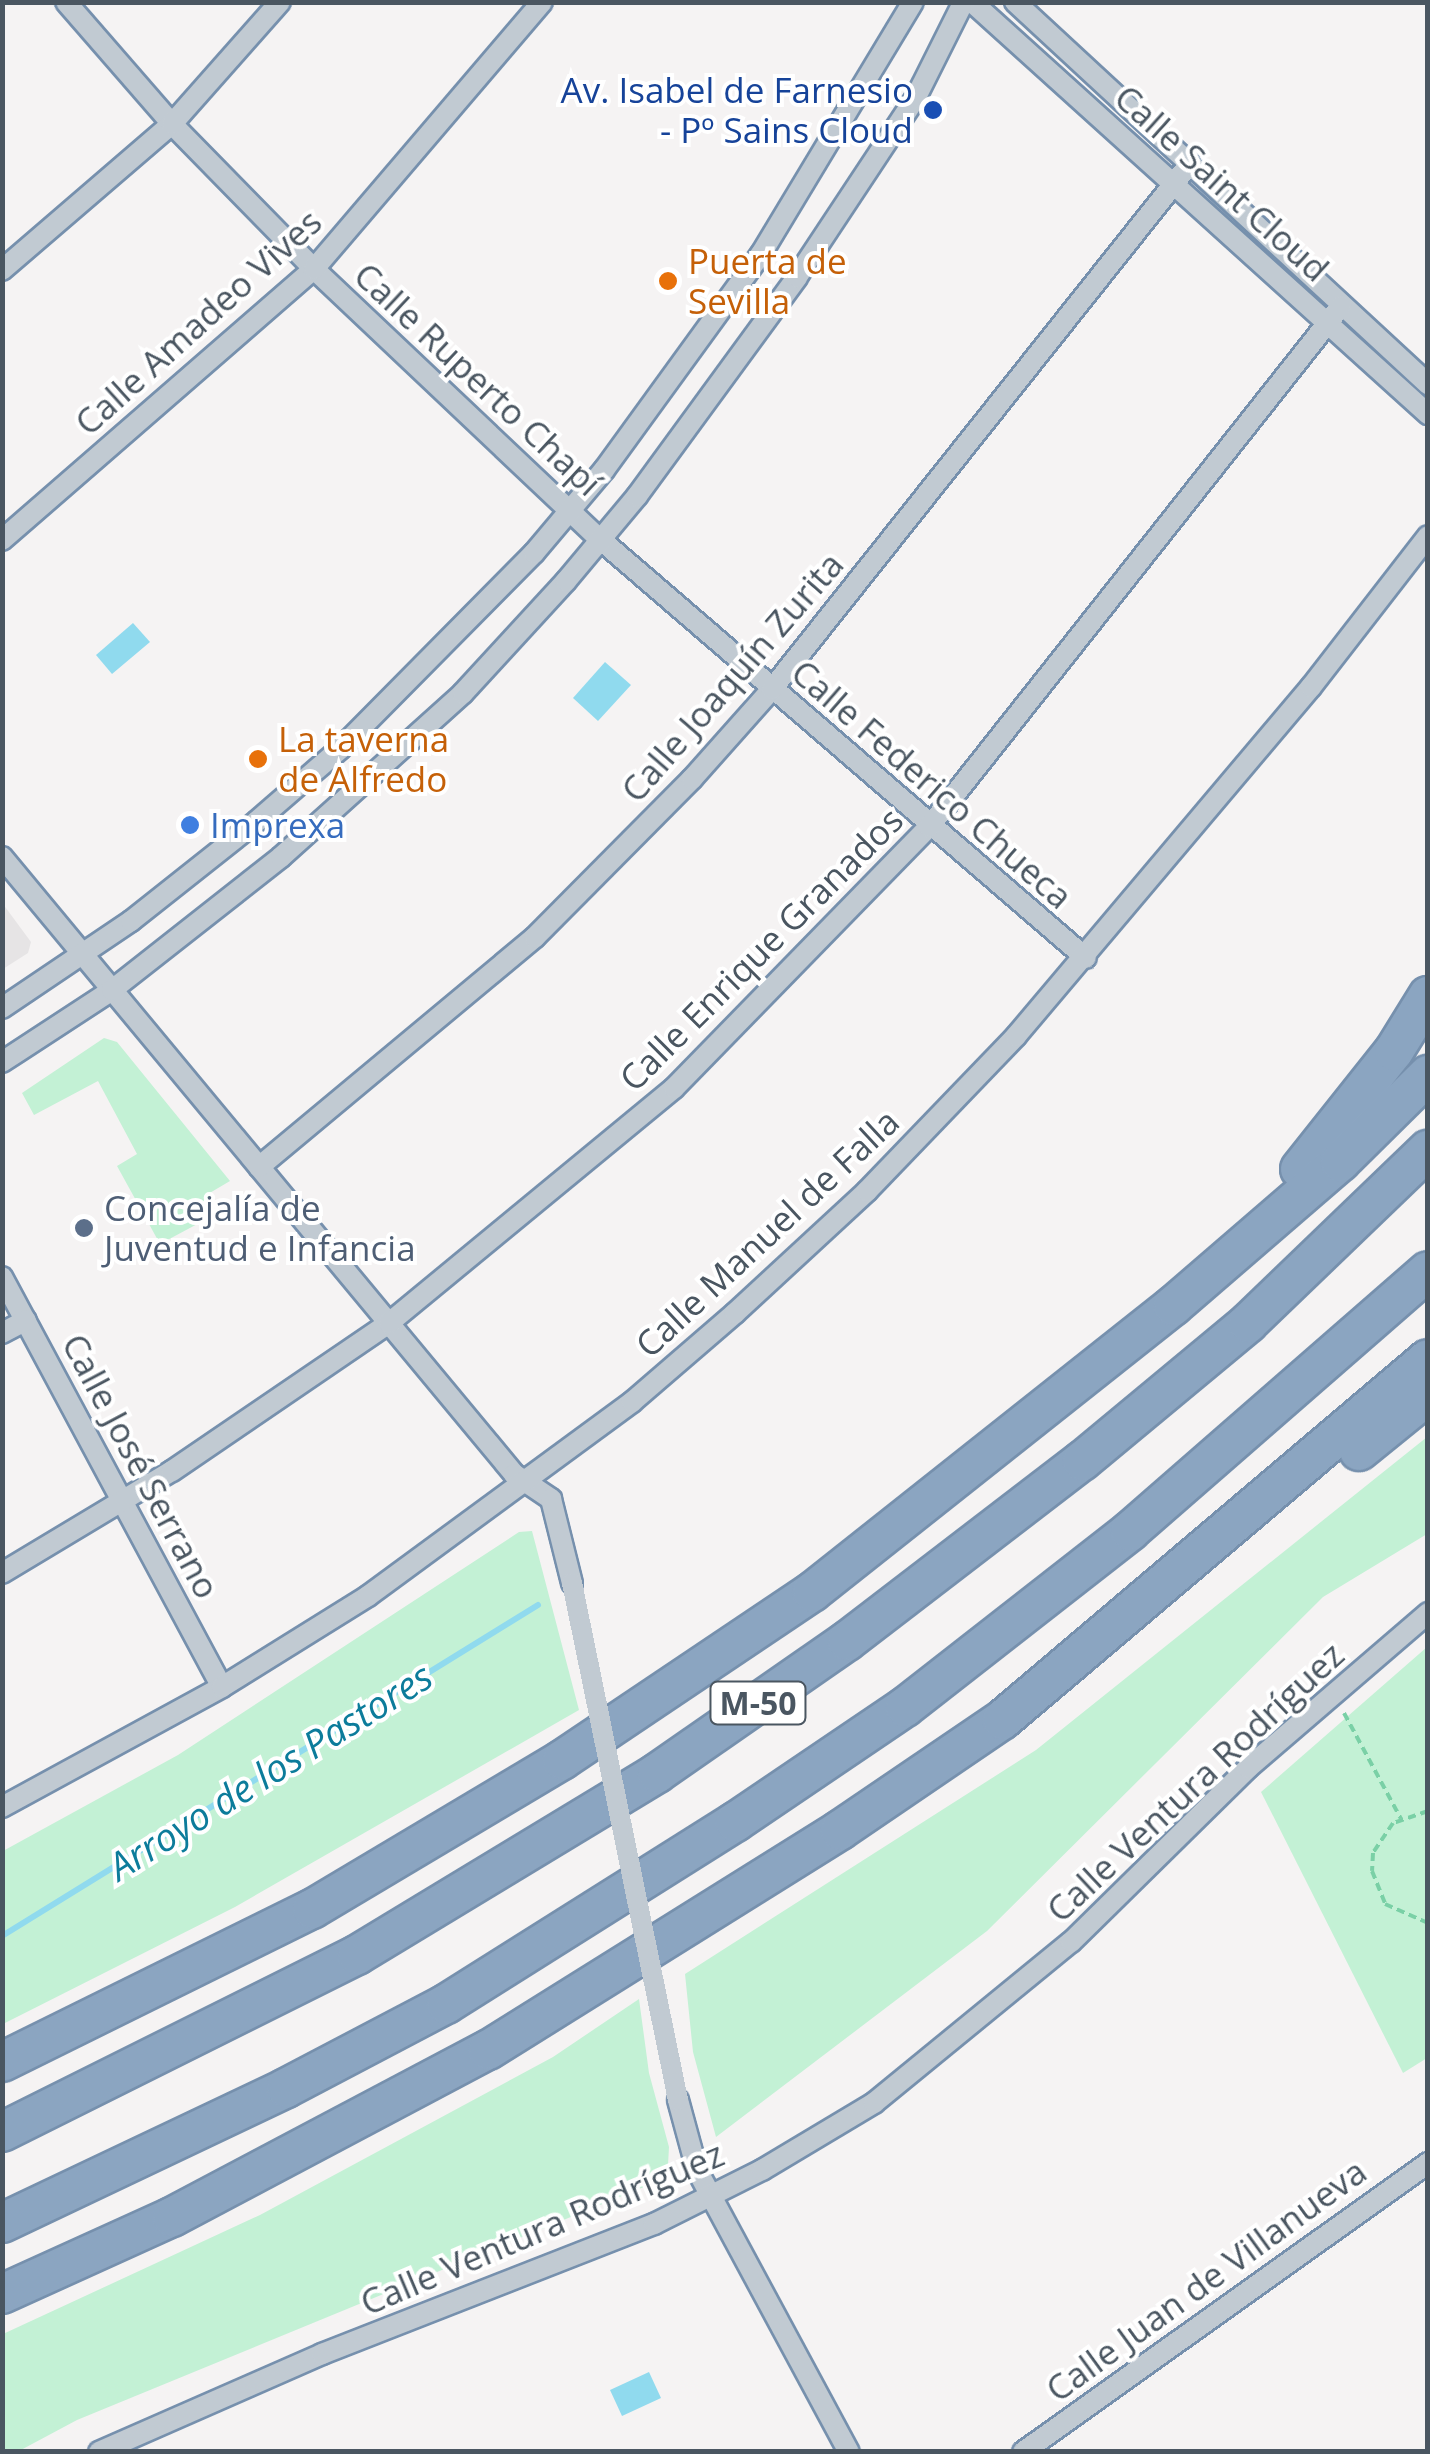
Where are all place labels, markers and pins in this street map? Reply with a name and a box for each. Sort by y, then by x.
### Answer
place label: Av. Isabel de Farnesio - Pº Sains Cloud [561,69,913,151]
marker: Av. Isabel de Farnesio - Pº Sains Cloud [922,99,944,121]
place label: Puerta de Sevilla [688,240,847,322]
marker: Puerta de Sevilla [657,270,679,292]
place label: La taverna de Alfredo [278,718,449,800]
marker: La taverna de Alfredo [247,748,269,770]
place label: Imprexa [210,804,345,846]
marker: Imprexa [179,814,201,836]
place label: Concejalía de Juventud e Infancia [104,1187,416,1269]
marker: Concejalía de Juventud e Infancia [73,1217,95,1239]

